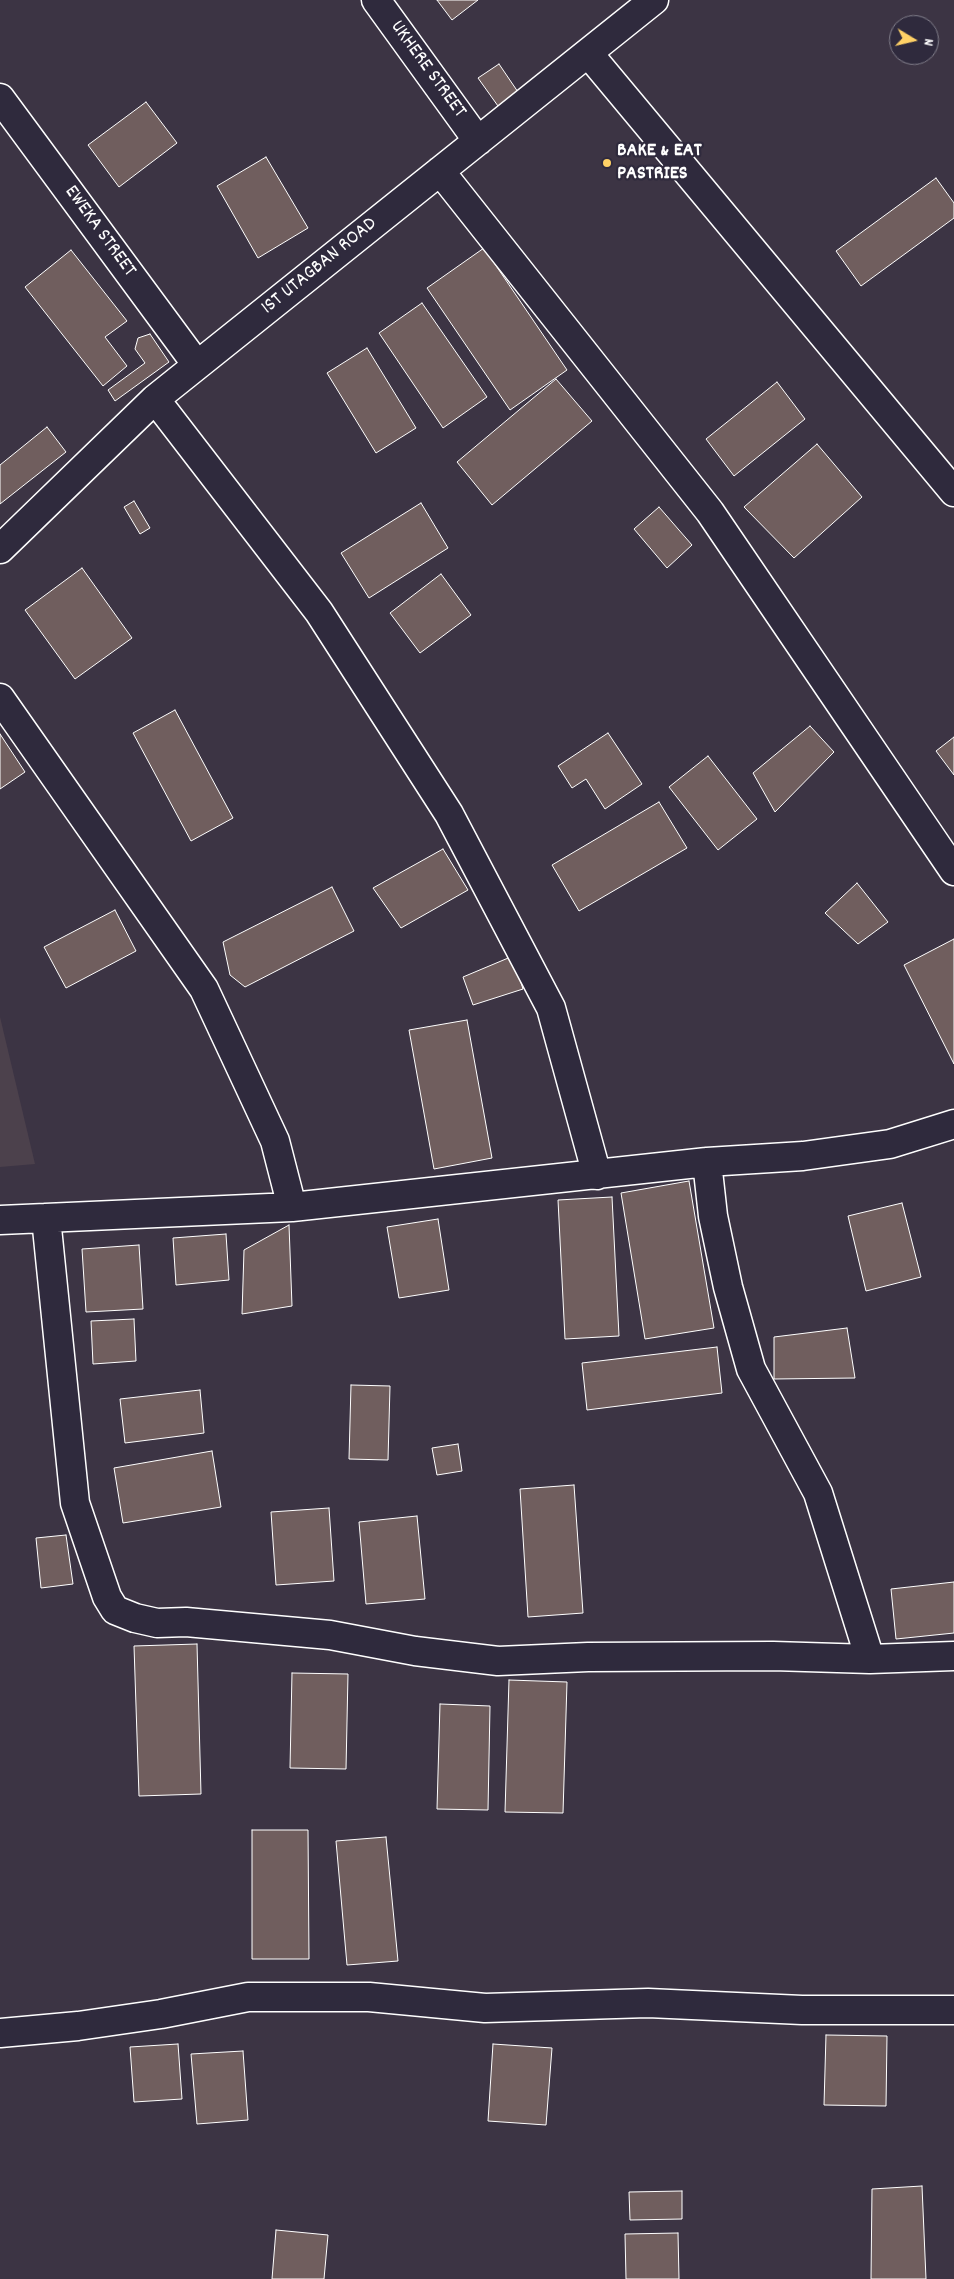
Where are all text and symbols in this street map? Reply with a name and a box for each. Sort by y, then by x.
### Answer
north arrow [889,15,939,65]
street label: UKHERE STREET [384,17,470,123]
text: N [917,37,938,47]
place label: BAKE & EAT PASTRIES [617,140,702,187]
marker: BAKE & EAT PASTRIES [601,157,613,169]
street label: EWEKA STREET [58,182,140,282]
street label: 1ST UTAGBAN ROAD [257,213,383,321]

